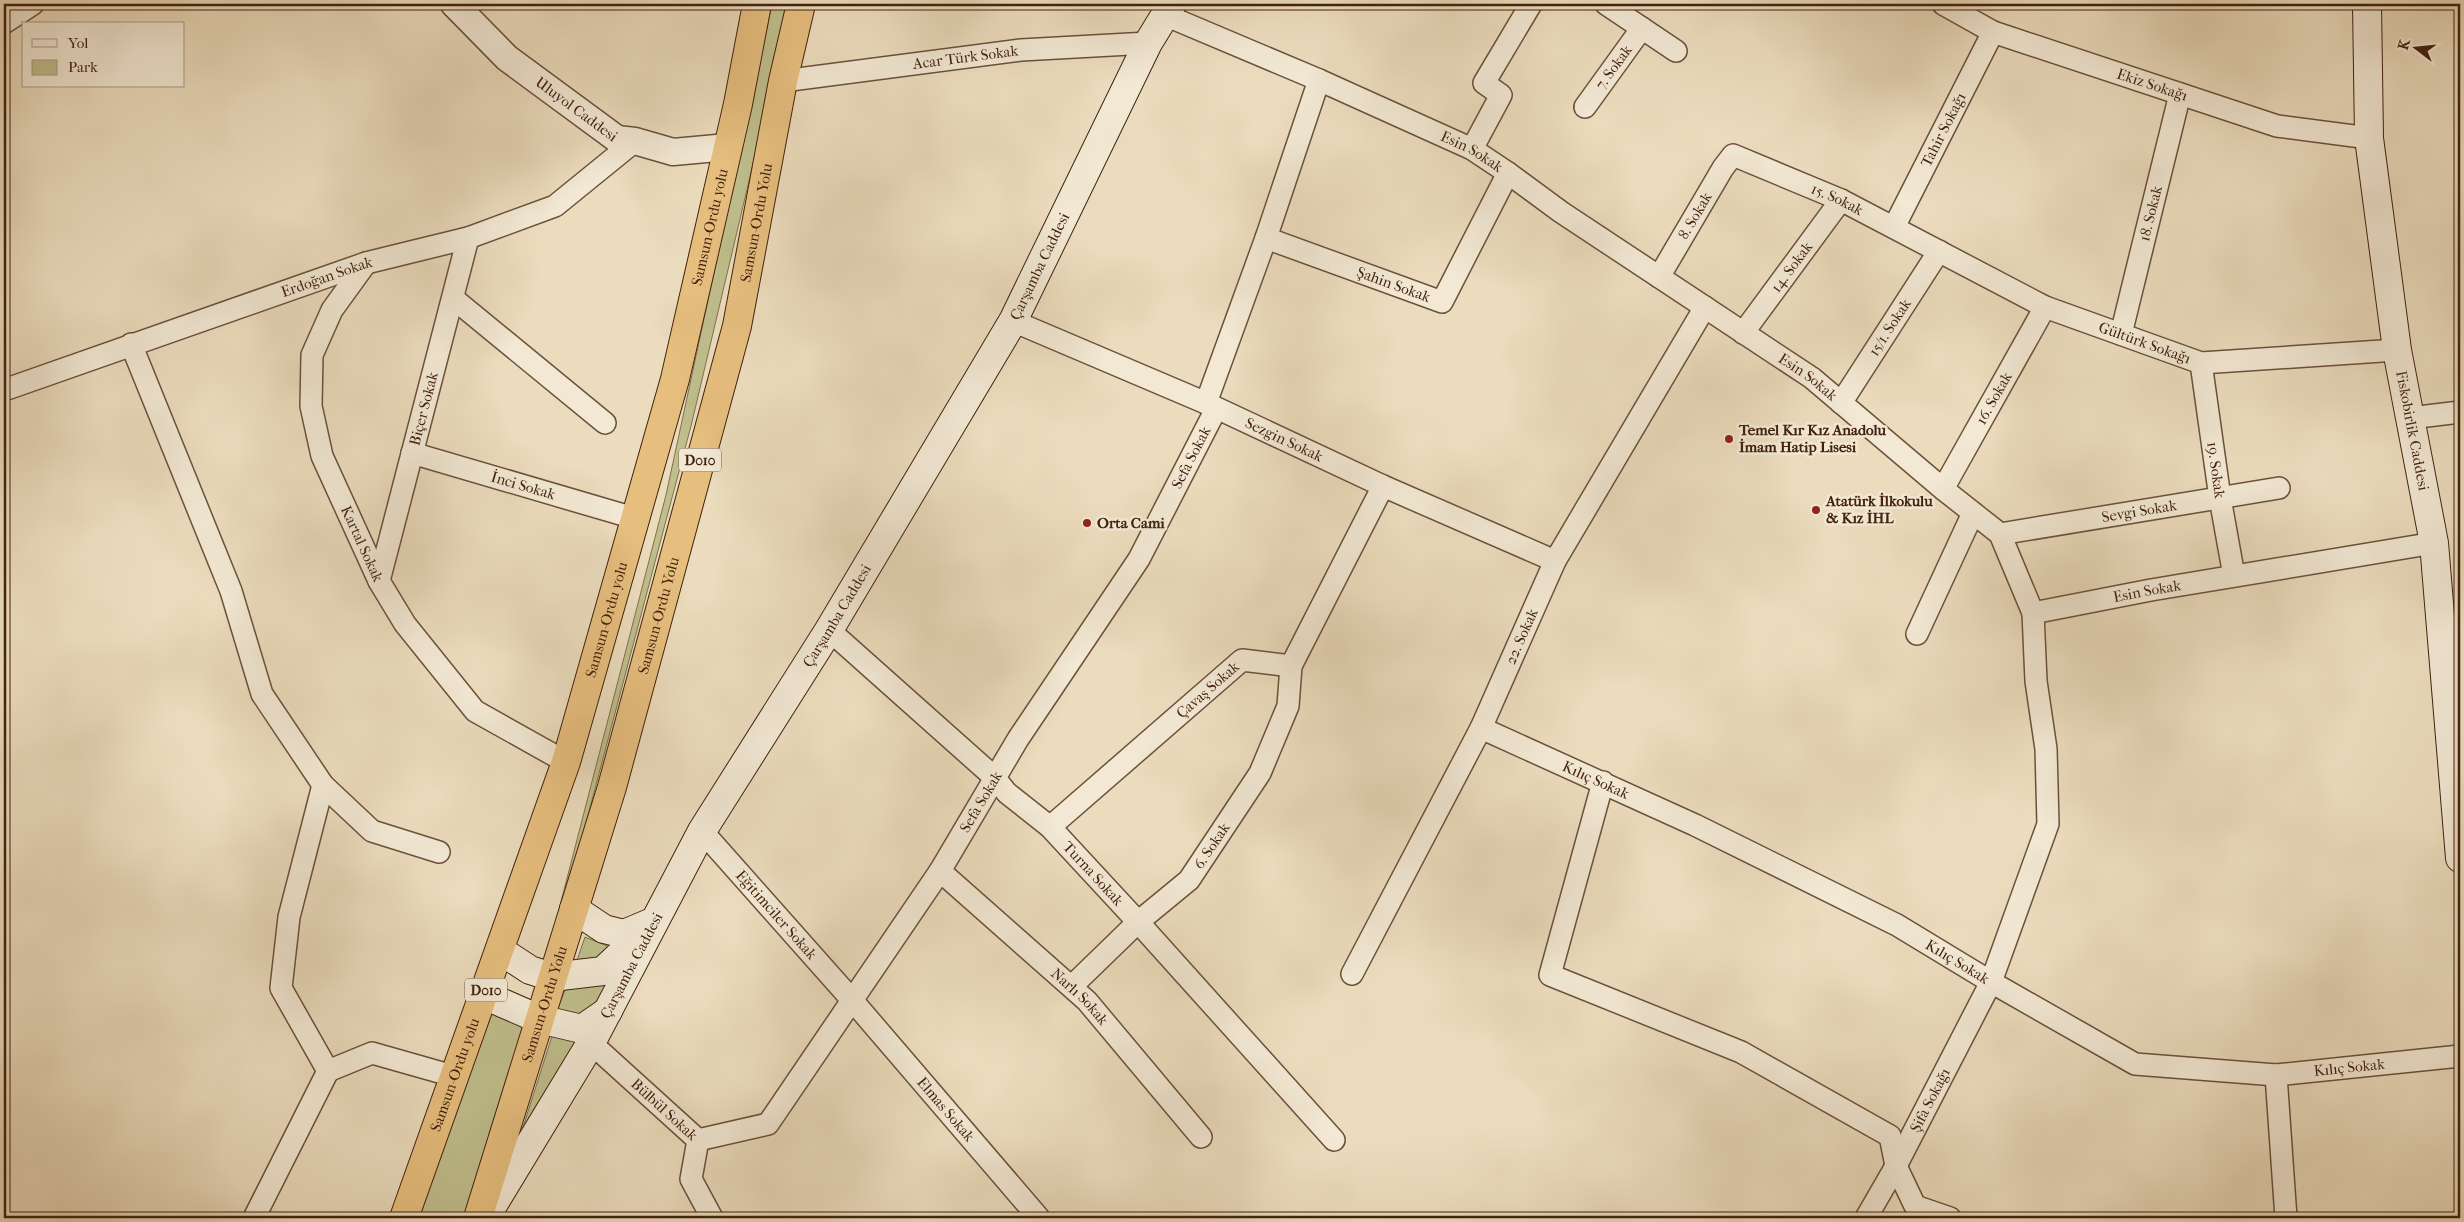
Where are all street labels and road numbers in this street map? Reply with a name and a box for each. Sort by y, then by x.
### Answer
street label: Acar Türk Sokak [911,41,1019,73]
street label: 7. Sokak [1592,41,1636,93]
street label: Ekiz Sokağı [2114,65,2190,105]
street label: Uluyol Caddesi [532,73,622,146]
street label: Tahir Sokağı [1917,89,1970,170]
street label: Esin Sokak [1438,127,1507,176]
street label: Samsun-Ordu Yolu [736,161,776,284]
street label: Samsun-Ordu yolu [688,166,732,287]
street label: 15. Sokak [1808,180,1867,219]
street label: 18. Sokak [2135,184,2166,243]
street label: 8. Sokak [1674,189,1716,242]
street label: Çarşamba Caddesi [1006,209,1073,323]
street label: 14. Sokak [1767,238,1816,296]
street label: Erdoğan Sokak [279,253,374,301]
street label: Şahin Sokak [1354,263,1433,306]
street label: 15/1. Sokak [1865,295,1915,359]
street label: Gültürk Sokağı [2096,318,2194,368]
street label: Esin Sokak [1775,349,1841,405]
street label: 16. Sokak [1972,369,2016,428]
street label: Fiskobirlik Caddesi [2392,369,2433,493]
street label: Biçer Sokak [406,370,442,447]
street label: Sezgin Sokak [1242,414,1326,466]
street label: Sefa Sokak [1168,423,1215,492]
street label: 19. Sokak [2203,440,2229,500]
road number: D010 [679,448,721,472]
street label: İnci Sokak [489,468,558,504]
street label: Sevgi Sokak [2100,496,2178,526]
street label: Kartal Sokak [337,503,387,585]
street label: Samsun-Ordu Yolu [634,554,683,676]
street label: Samsun-Ordu yolu [582,559,632,680]
street label: Çarşamba Caddesi [799,561,875,671]
street label: Esin Sokak [2111,576,2183,606]
street label: 22. Sokak [1501,605,1542,667]
street label: Çavaş Sokak [1173,657,1243,722]
street label: Kılıç Sokak [1560,757,1632,803]
street label: Sefa Sokak [956,768,1006,836]
street label: 6. Sokak [1190,819,1234,872]
street label: Turna Sokak [1059,838,1128,910]
street label: Eğitimciler Sokak [732,866,821,963]
street label: Çarşamba Caddesi [596,909,667,1022]
street label: Kılıç Sokak [1922,935,1993,988]
street label: Samsun-Ordu Yolu [518,943,571,1064]
street label: Narlı Sokak [1047,964,1112,1029]
road number: D010 [465,978,507,1002]
street label: Samsun-Ordu yolu [426,1015,484,1134]
street label: Kılıç Sokak [2313,1055,2386,1080]
street label: Şifa Sokağı [1906,1065,1954,1135]
street label: Elmas Sokak [913,1073,979,1145]
street label: Bülbül Sokak [627,1075,702,1144]

